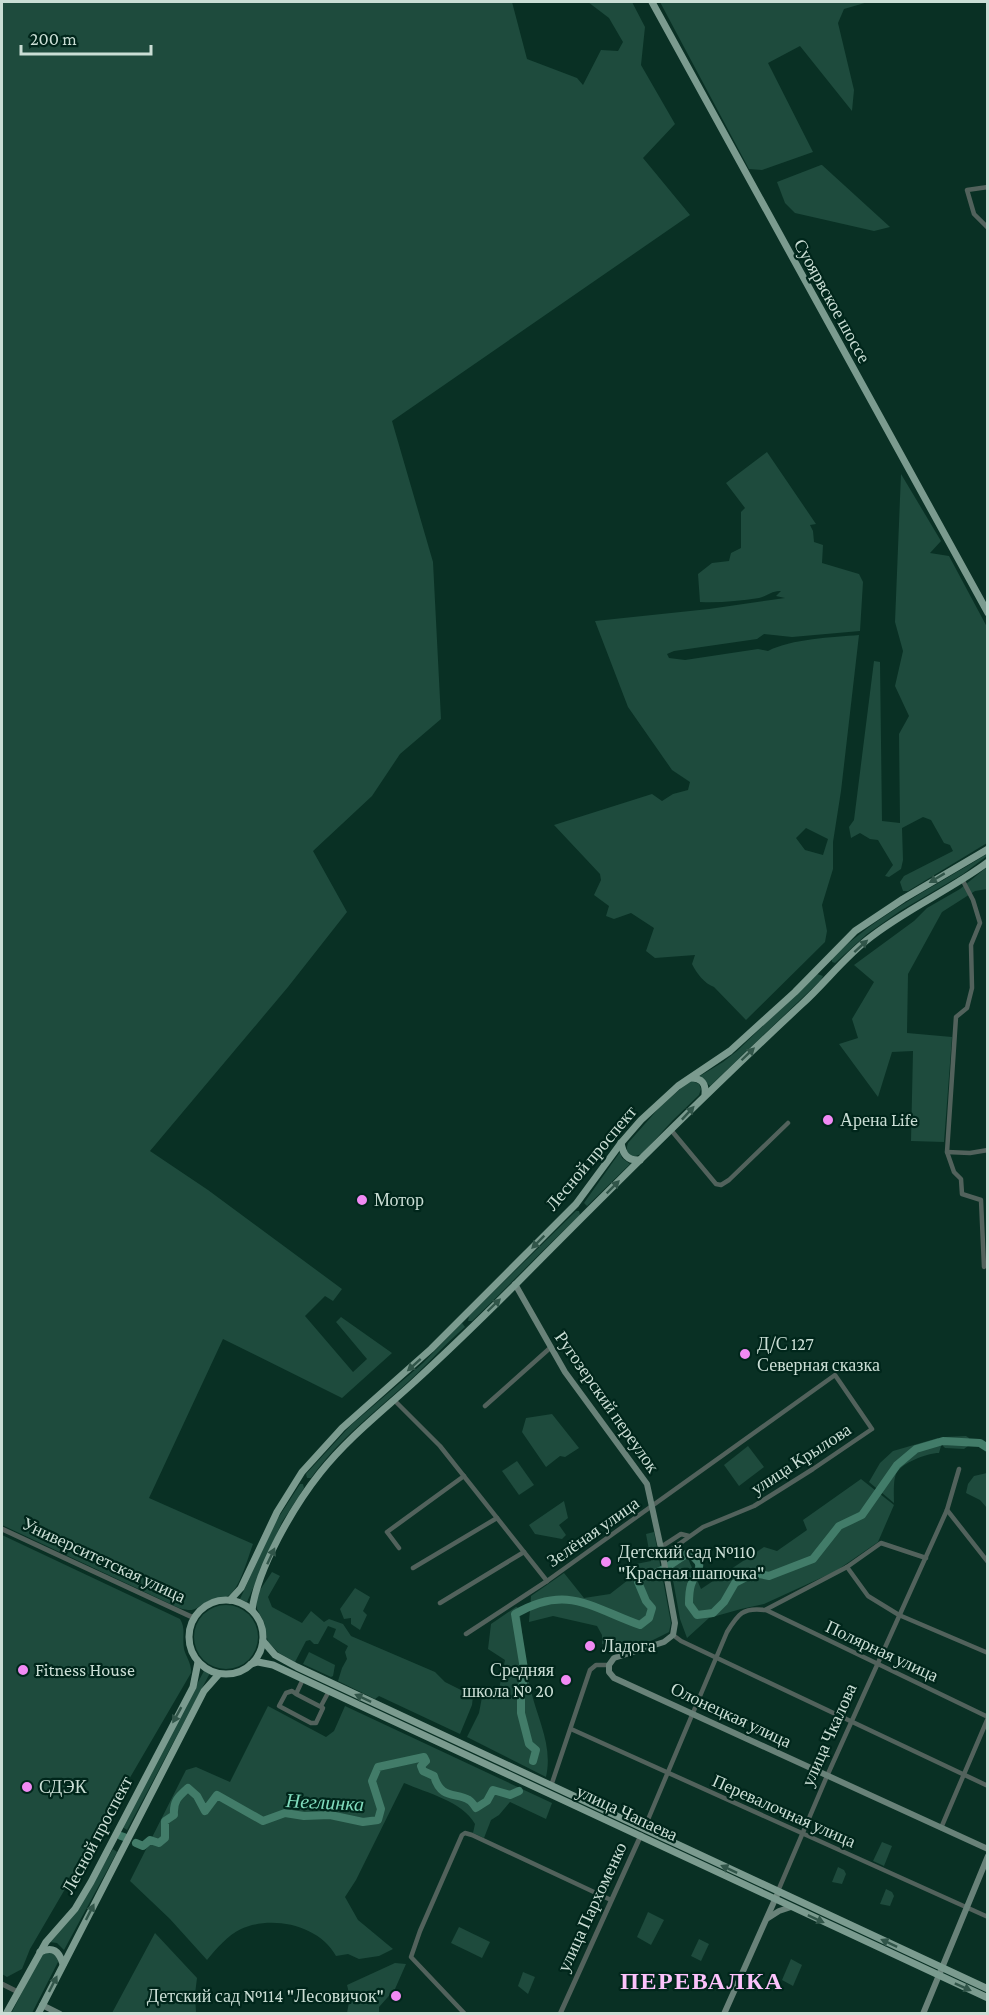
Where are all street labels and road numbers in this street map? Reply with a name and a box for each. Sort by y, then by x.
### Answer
street label: Суоярвское шоссе [790,236,874,366]
street label: Лесной проспект [541,1102,641,1214]
street label: Ругозерский переулок [551,1328,663,1477]
street label: улица Крылова [747,1419,855,1499]
street label: Зелёная улица [543,1493,643,1571]
street label: Университетская улица [19,1513,189,1607]
street label: Полярная улица [823,1616,941,1686]
street label: Олонецкая улица [667,1678,795,1752]
street label: улица Чкалова [797,1681,861,1789]
street label: Перевалочная улица [709,1770,859,1852]
street label: Лесной проспект [58,1773,136,1897]
street label: улица Чапаева [573,1781,681,1845]
street label: улица Пархоменко [553,1839,631,1975]

